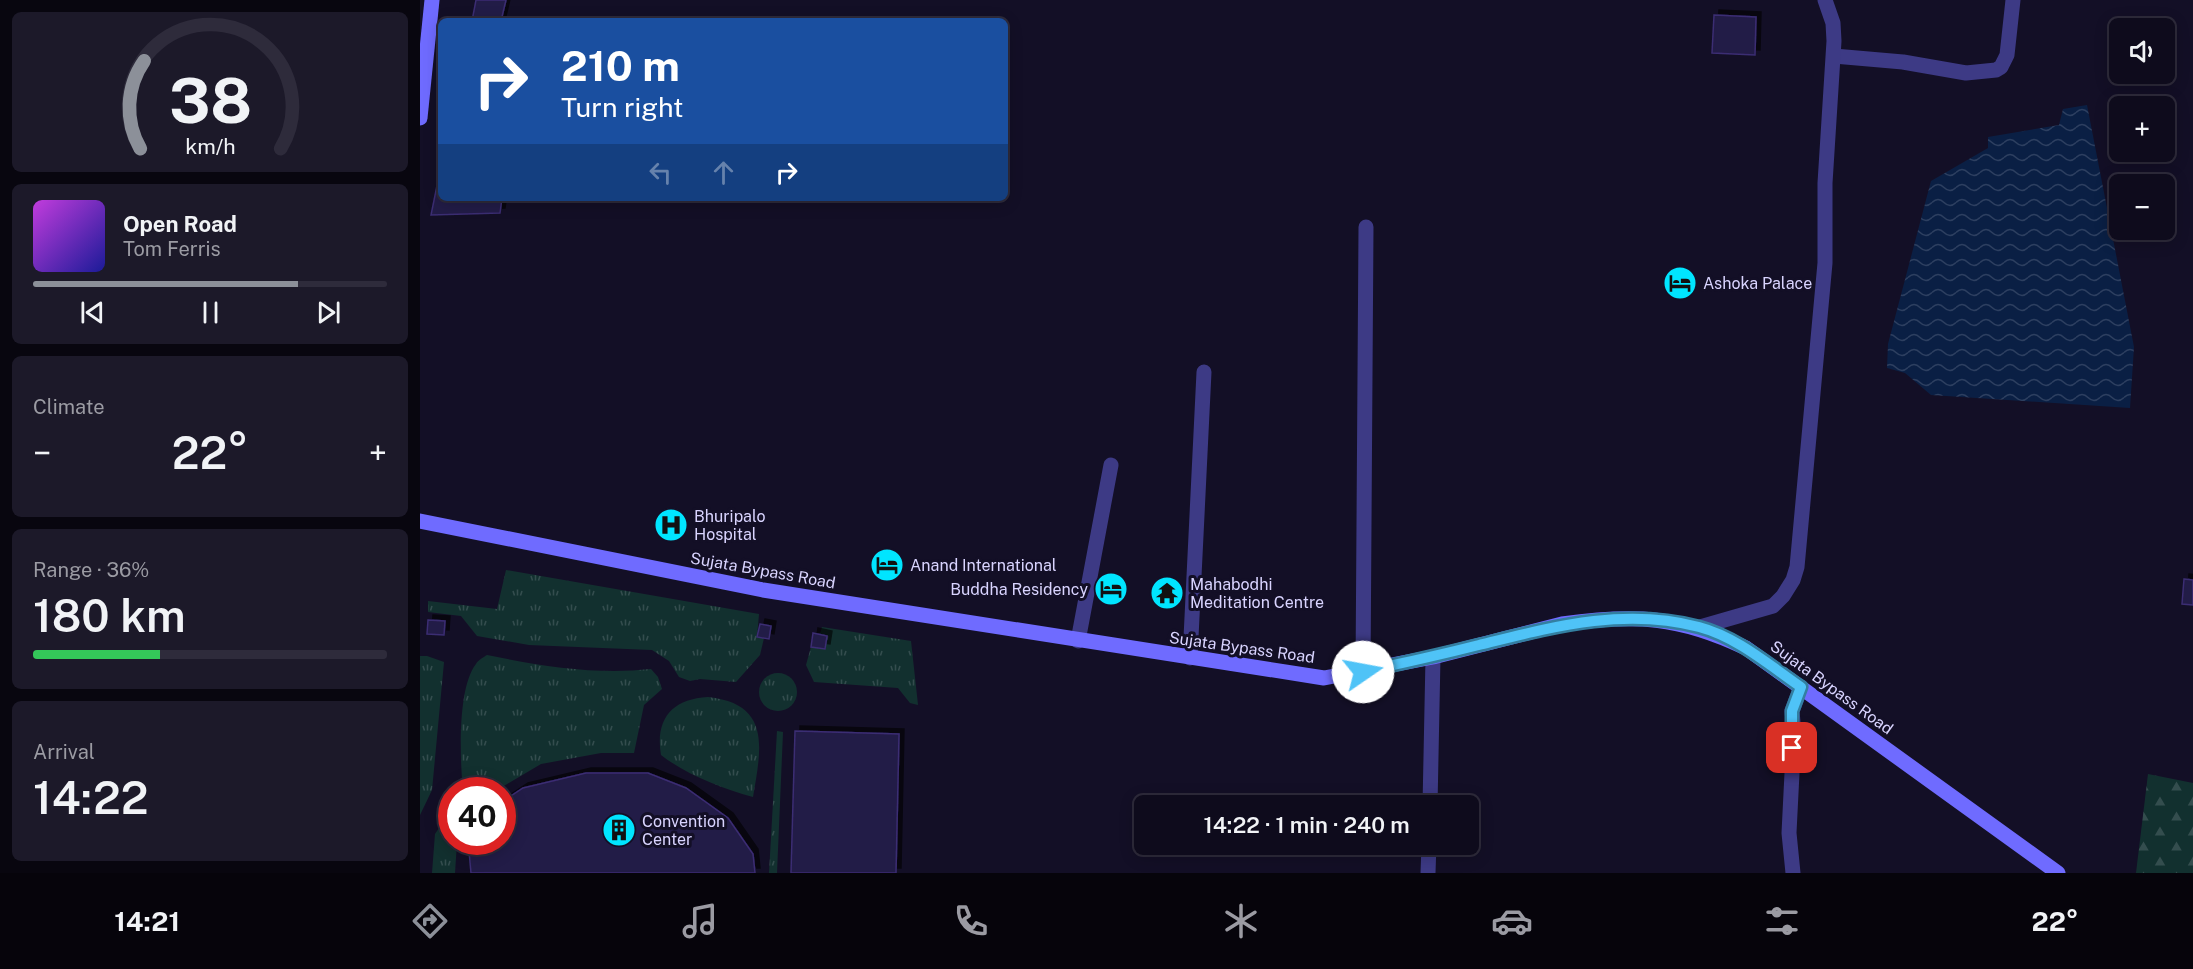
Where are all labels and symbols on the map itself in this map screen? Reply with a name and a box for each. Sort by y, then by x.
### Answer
hotel icon: Ashoka Palace [1662,265,1698,301]
place label: Ashoka Palace [1703,274,1812,293]
hospital icon: Bhuripalo Hospital [653,507,689,543]
place label: Bhuripalo Hospital [694,507,765,544]
hotel icon: Anand International [869,547,905,583]
street label: Sujata Bypass Road [689,548,837,593]
place label: Anand International [910,556,1057,575]
hotel icon: Buddha Residency [1093,571,1129,607]
temple icon: Mahabodhi Meditation Centre [1149,575,1185,611]
place label: Mahabodhi Meditation Centre [1190,575,1324,612]
place label: Buddha Residency [950,580,1088,599]
street label: Sujata Bypass Road [1168,628,1316,667]
street label: Sujata Bypass Road [1767,637,1897,738]
position arrow [1331,640,1395,704]
pin [1766,722,1817,773]
speed limit sign: 40 [438,777,516,855]
building icon: Convention Center [601,812,637,848]
place label: Convention Center [642,812,725,849]

